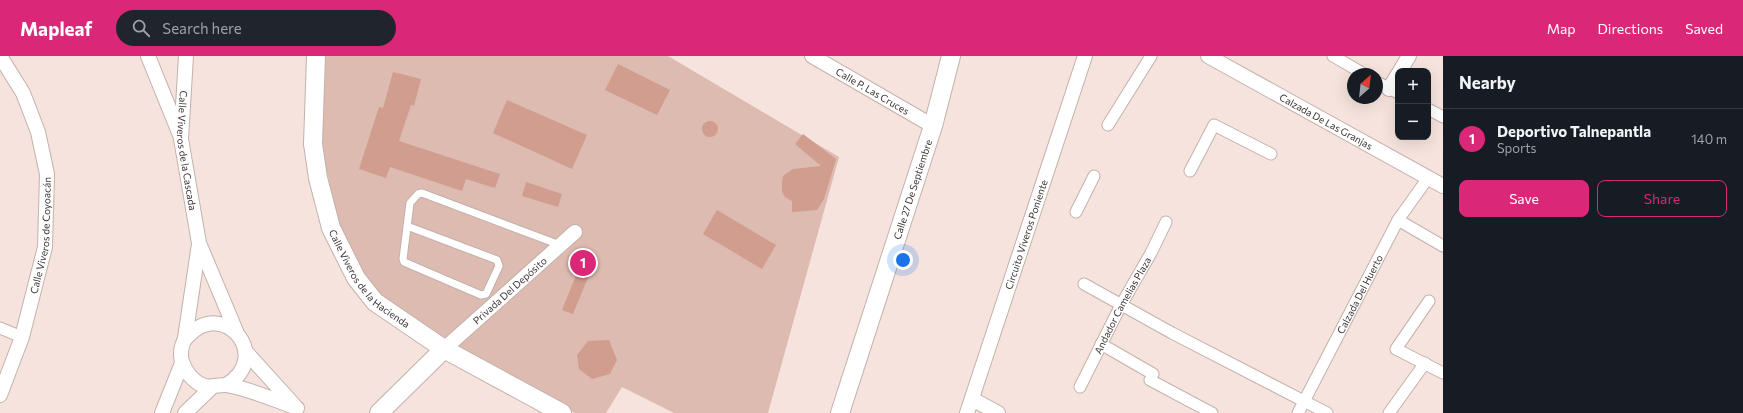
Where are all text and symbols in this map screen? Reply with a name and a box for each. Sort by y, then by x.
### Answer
search box [116,10,396,46]
text: Mapleaf [20,17,92,40]
icon: search [130,17,152,39]
text: Search here [162,19,242,37]
text: Map [1547,20,1576,37]
text: Directions [1598,20,1663,37]
text: Saved [1685,20,1723,37]
street label: Calle P. Las Cruces [834,65,912,117]
north arrow [1347,68,1383,104]
map controls [1395,68,1431,140]
button: + [1395,68,1431,104]
text: Nearby [1459,72,1516,93]
street label: Calle Viveros de la Cascada [175,90,199,211]
street label: Calzada De Las Granjas [1278,91,1375,152]
button: − [1395,104,1431,140]
text: Deportivo Talnepantla [1497,122,1651,140]
text: 1 [1469,131,1475,147]
text: 140 m [1691,131,1727,147]
street label: Calle 27 De Septiembre [891,138,934,241]
text: Sports [1497,140,1537,156]
street label: Calle Viveros de Coyoacán [27,177,53,295]
street label: Circuito Viveros Poniente [1002,178,1050,291]
button: Save [1459,180,1589,217]
button: Share [1597,180,1727,217]
street label: Calle Viveros de la Hacienda [327,227,412,330]
pin: 1 [570,248,596,278]
your location [893,250,913,270]
street label: Calzada Del Huerto [1334,252,1385,336]
street label: Privada Del Depósito [470,254,549,326]
street label: Andador Camelias Plaza [1091,255,1153,356]

